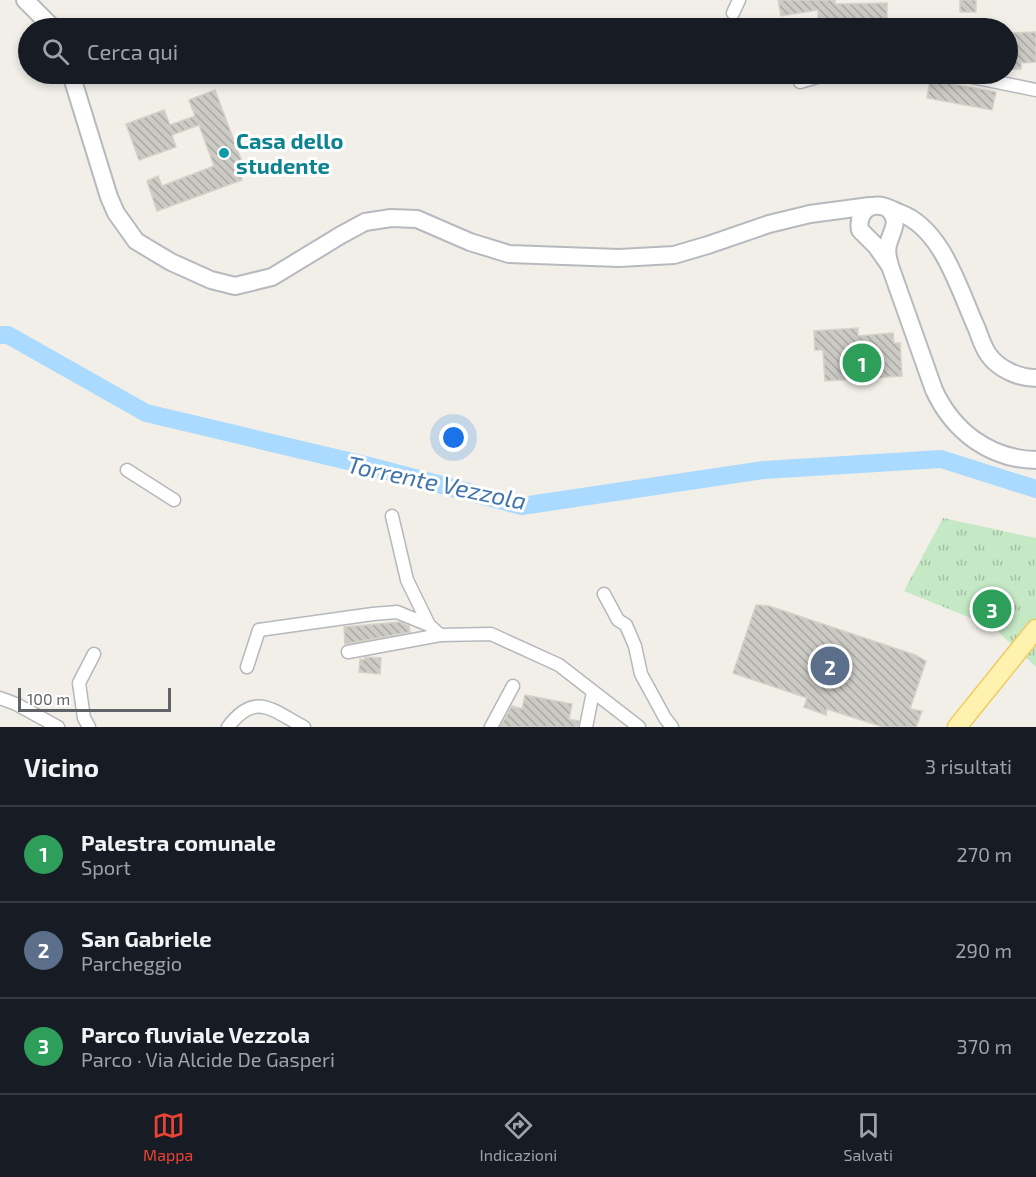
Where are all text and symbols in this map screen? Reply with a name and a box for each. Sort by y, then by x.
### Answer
search box [18,18,1018,84]
icon: search [39,35,72,68]
text: Cerca qui [87,38,178,64]
place label: Casa dello studente [236,127,343,178]
marker: Casa dello studente [217,146,231,160]
pin: 1 [842,340,882,386]
your location [439,423,468,452]
water label: Torrente Vezzola [345,449,529,515]
pin: 3 [972,586,1012,632]
pin: 2 [810,644,850,688]
scale bar [18,685,171,712]
text: 100 m [27,689,70,708]
text: Vicino [24,751,99,782]
text: 3 risultati [925,754,1012,778]
text: Palestra comunale [81,829,276,855]
text: 1 [39,842,48,866]
text: 270 m [956,842,1012,866]
text: Sport [81,855,131,879]
text: San Gabriele [81,925,212,951]
text: 2 [38,938,49,962]
text: 290 m [955,938,1012,962]
text: Parcheggio [81,951,182,975]
text: Parco fluviale Vezzola [81,1021,310,1047]
text: 3 [38,1034,49,1058]
text: 370 m [957,1034,1012,1058]
text: Parco · Via Alcide De Gasperi [81,1047,335,1071]
tab: Mappa [143,1109,193,1164]
tab: Indicazioni [480,1109,557,1164]
tab: Salvati [843,1109,893,1164]

